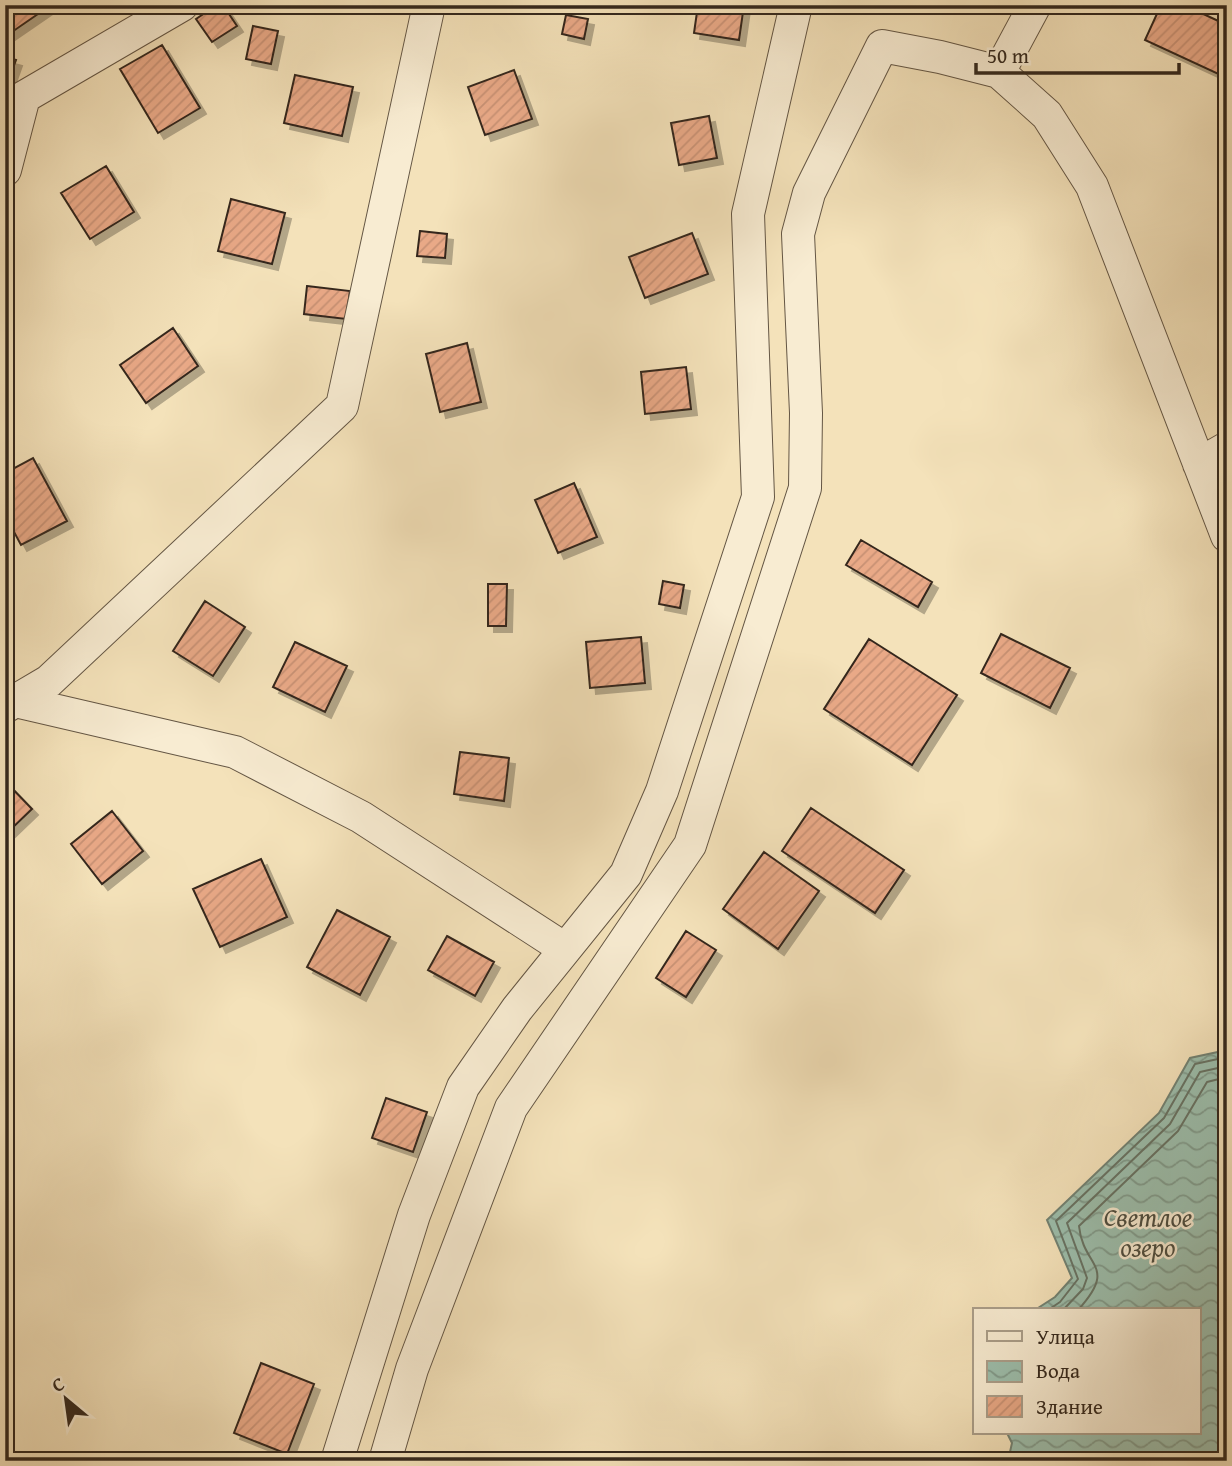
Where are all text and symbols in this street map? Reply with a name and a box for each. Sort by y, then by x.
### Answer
scale bar [976,32,1180,76]
text: 50 m [987,40,1029,71]
water label: Светлое озеро [1104,1197,1192,1266]
legend [973,1308,1200,1434]
text: Улица [1036,1321,1095,1352]
text: Вода [1036,1355,1080,1386]
north arrow [32,1364,102,1434]
text: С [46,1369,69,1399]
text: Здание [1036,1391,1103,1422]

